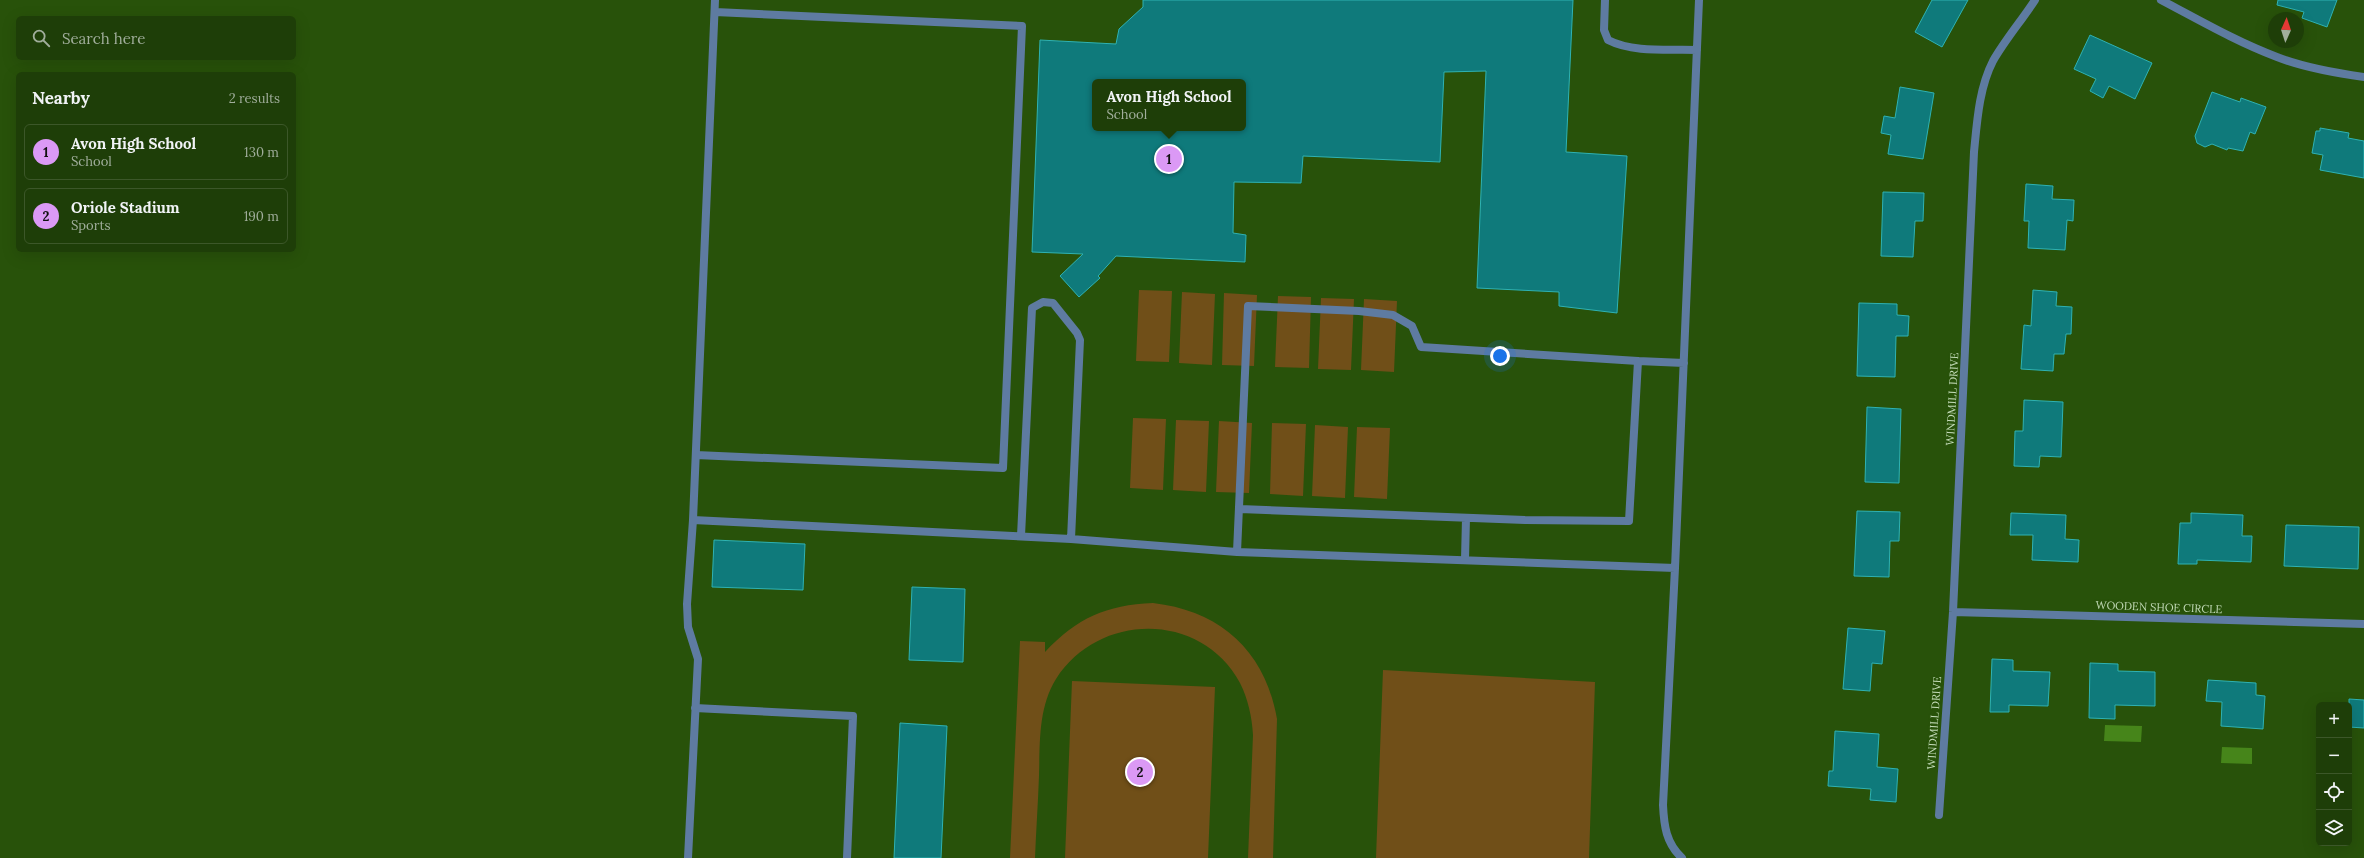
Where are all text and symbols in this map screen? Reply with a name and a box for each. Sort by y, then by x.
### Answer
north arrow [2268,12,2304,48]
search box [16,16,296,60]
icon: search [30,27,52,49]
text: Search here [62,29,145,48]
popup [1092,79,1246,131]
text: Nearby [32,87,90,109]
text: Avon High School [1106,87,1232,106]
text: 2 results [229,90,280,107]
text: School [1106,106,1147,123]
text: Avon High School [71,134,196,153]
text: 1 [43,144,49,161]
text: 130 m [244,144,279,161]
pin: 1 [1156,144,1182,174]
text: School [71,153,112,170]
text: Oriole Stadium [71,198,180,217]
text: 2 [43,208,49,225]
text: 190 m [244,208,279,225]
text: Sports [71,217,110,234]
your location [1490,346,1510,366]
street label: WINDMILL DRIVE [1943,352,1961,446]
street label: WOODEN SHOE CIRCLE [2095,598,2223,616]
street label: WINDMILL DRIVE [1924,676,1944,770]
map controls [2316,702,2352,846]
button: + [2316,702,2352,738]
button: − [2316,738,2352,774]
pin: 2 [1127,757,1153,787]
button: locate [2316,774,2352,810]
button: layers [2316,810,2352,846]

